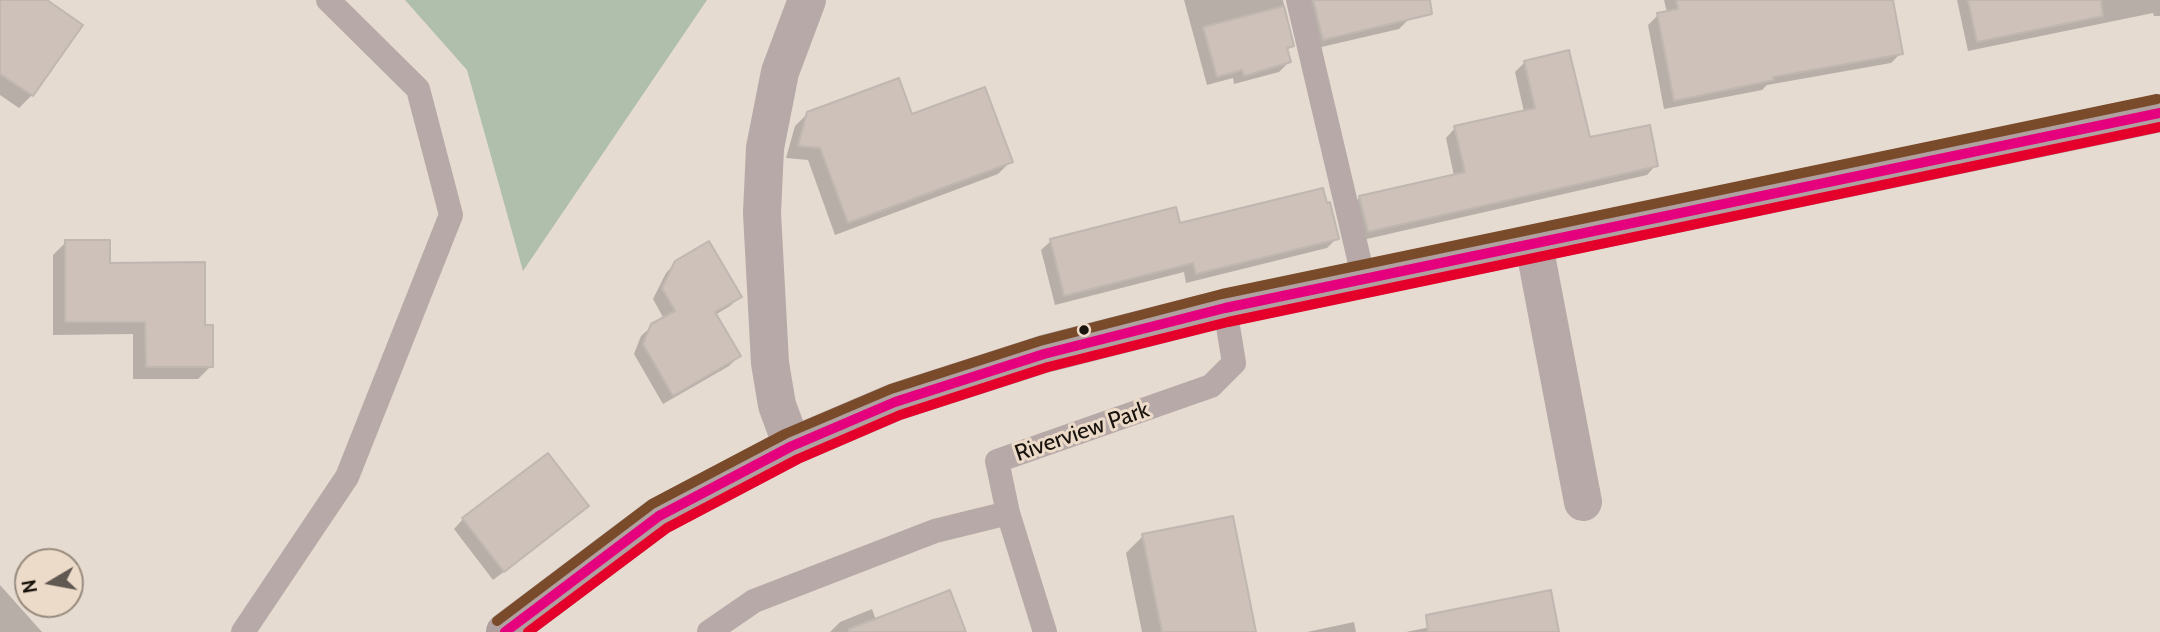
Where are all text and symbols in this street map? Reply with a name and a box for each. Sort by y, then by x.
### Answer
unlabelled marker [1077,323,1091,337]
street label: Riverview Park [1011,396,1153,468]
north arrow [14,548,84,618]
text: N [17,578,42,595]

